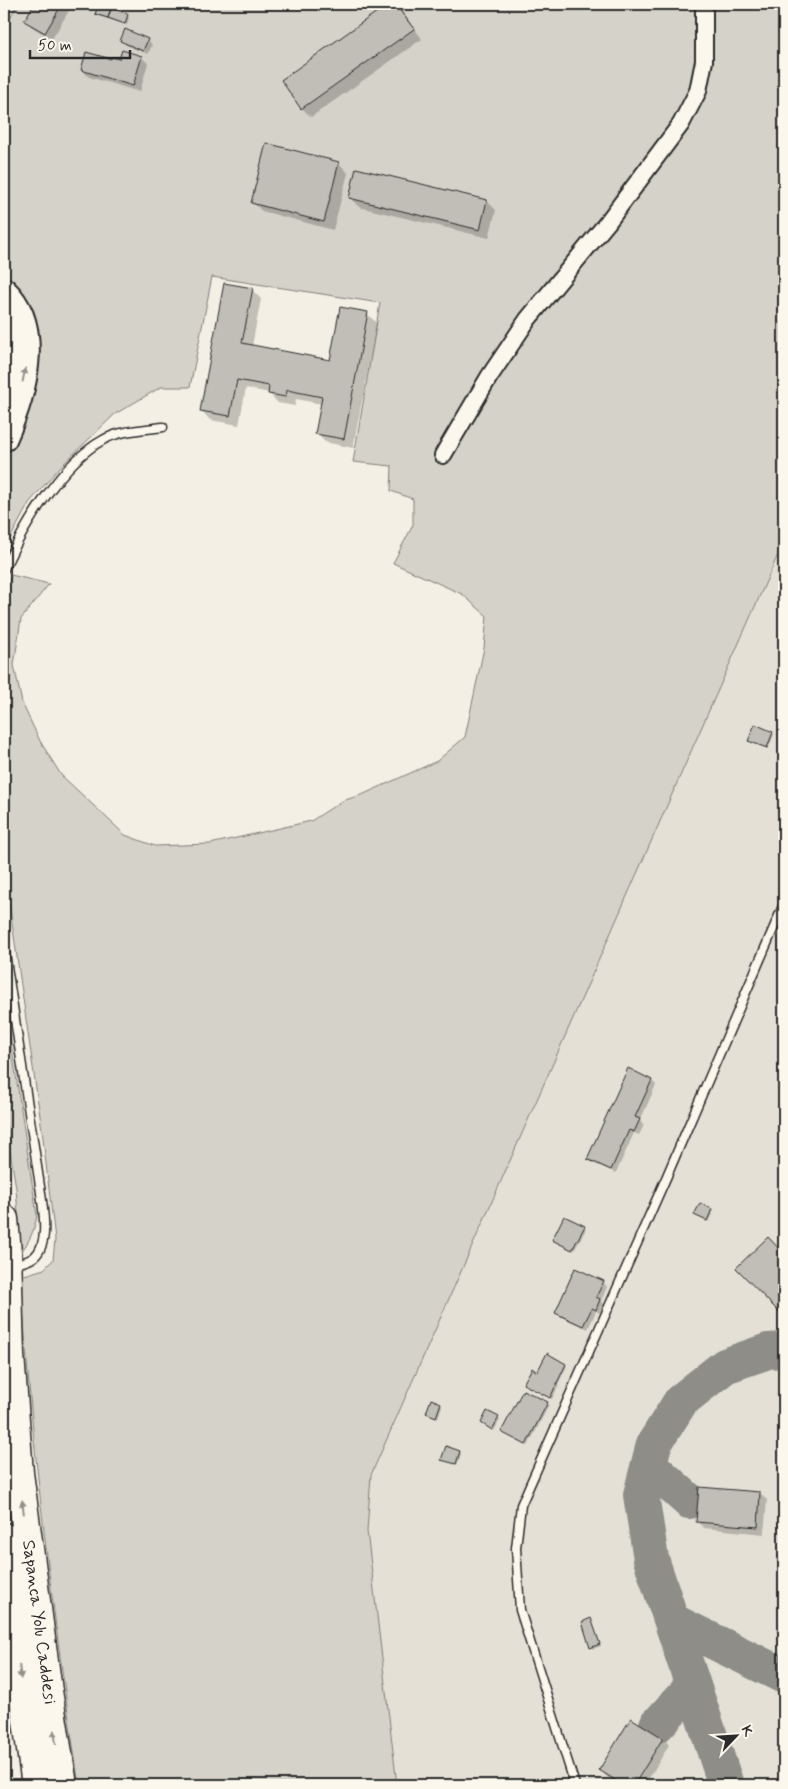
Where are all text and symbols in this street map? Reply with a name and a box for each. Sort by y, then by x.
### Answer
scale bar [30,28,130,60]
text: 50 m [38,36,72,56]
one-way arrow [20,368,28,383]
one-way arrow [19,1499,27,1515]
street label: Sapanca Yolu Caddesi [16,1538,62,1706]
one-way arrow [17,1665,25,1681]
north arrow [710,1712,760,1762]
text: K [737,1723,758,1740]
one-way arrow [51,1729,59,1745]

